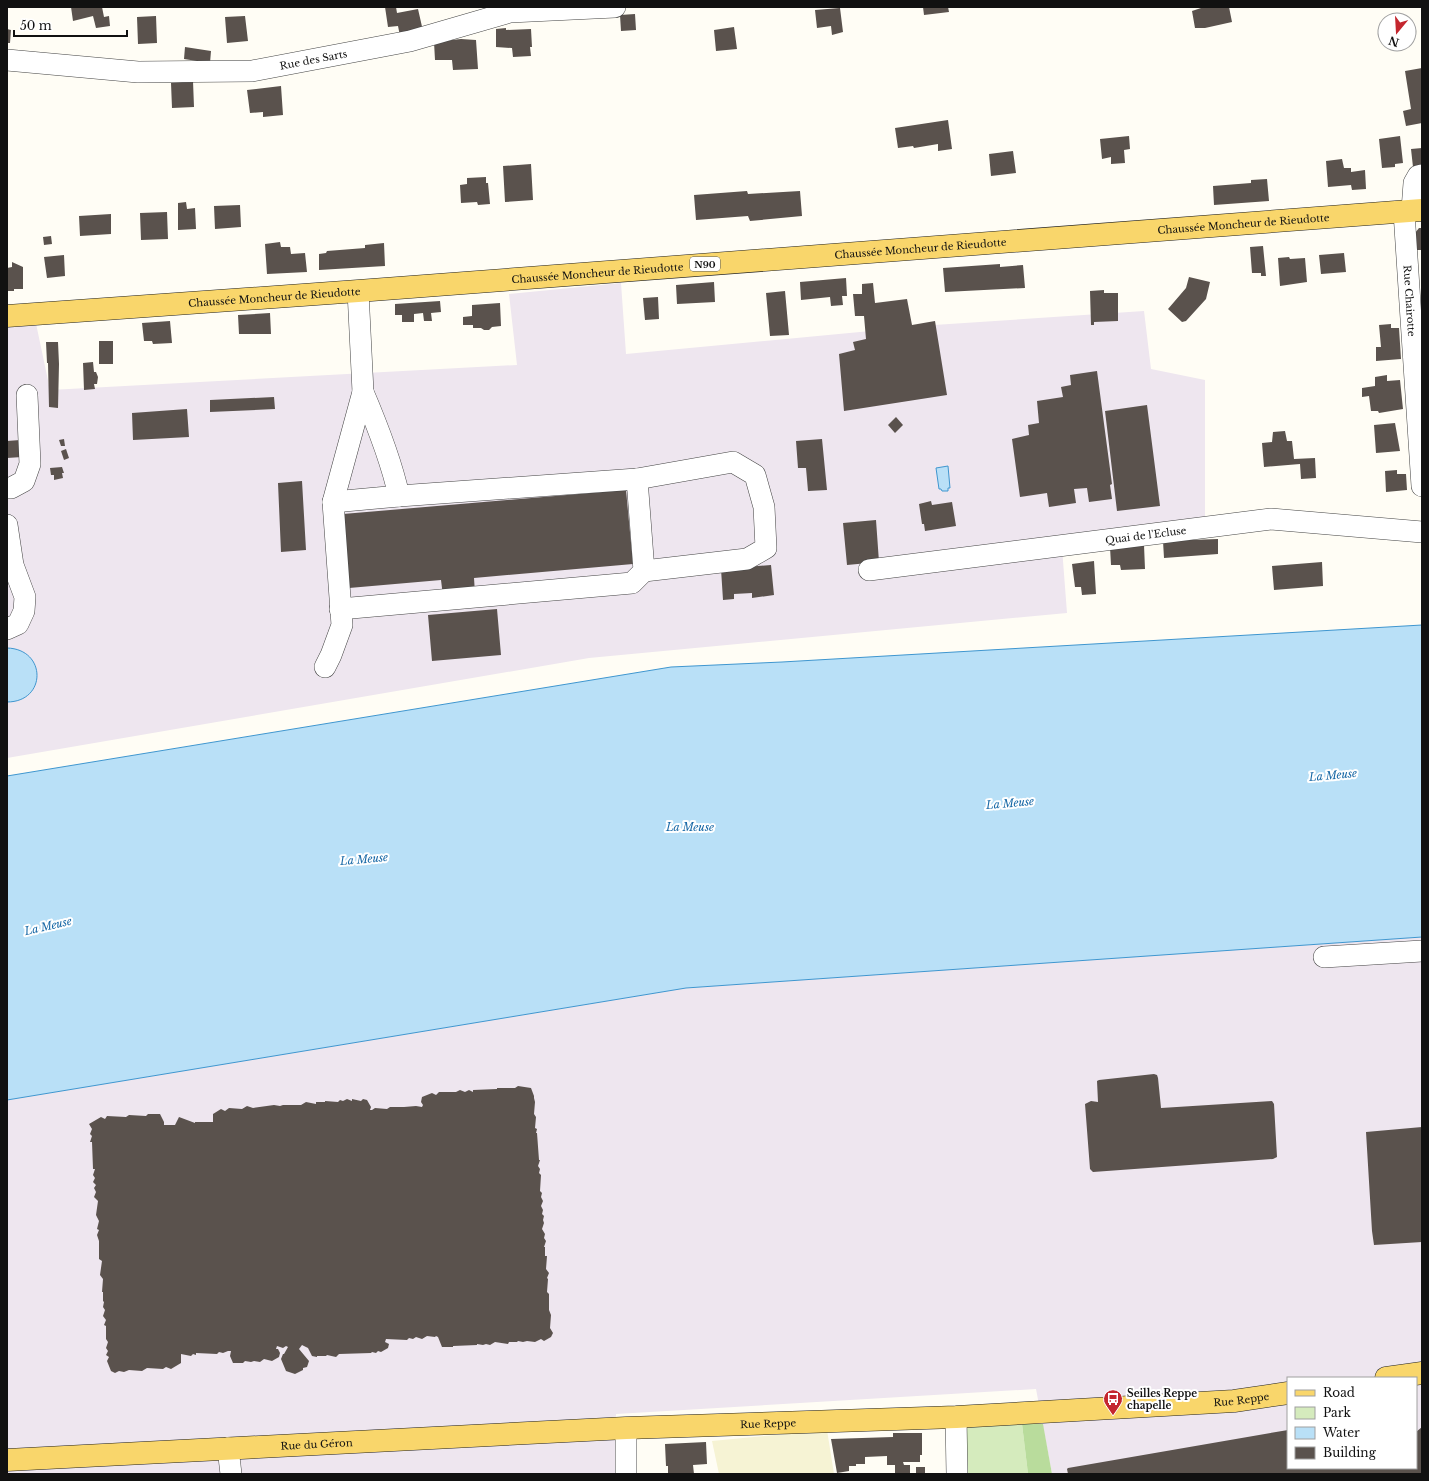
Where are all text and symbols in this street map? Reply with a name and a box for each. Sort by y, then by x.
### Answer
scale bar [14,12,127,38]
north arrow [1377,12,1417,52]
text: 50 m [20,18,52,33]
text: N [1386,33,1401,50]
street label: Rue des Sarts [279,47,349,72]
street label: Chaussée Moncheur de Rieudotte [1157,211,1330,237]
street label: Chaussée Moncheur de Rieudotte [834,235,1007,261]
road number: N90 [690,257,720,271]
street label: Chaussée Moncheur de Rieudotte [511,260,684,286]
street label: Rue Chairotte [1401,265,1419,337]
street label: Chaussée Moncheur de Rieudotte [188,284,361,310]
street label: Quai de l'Ecluse [1104,523,1187,546]
water label: La Meuse [1307,766,1358,784]
water label: La Meuse [984,794,1035,812]
water label: La Meuse [665,820,714,834]
water label: La Meuse [338,850,389,868]
water label: La Meuse [22,914,73,938]
legend [1287,1377,1417,1469]
text: Road [1323,1385,1355,1400]
place label: Seilles Reppe chapelle [1127,1387,1197,1412]
bus stop icon: Seilles Reppe chapelle [1102,1388,1124,1416]
street label: Rue Reppe [1213,1389,1270,1409]
text: Park [1323,1405,1351,1420]
street label: Rue Reppe [740,1416,797,1431]
text: Water [1322,1425,1360,1440]
street label: Rue du Géron [280,1436,353,1452]
text: Building [1323,1445,1377,1460]

